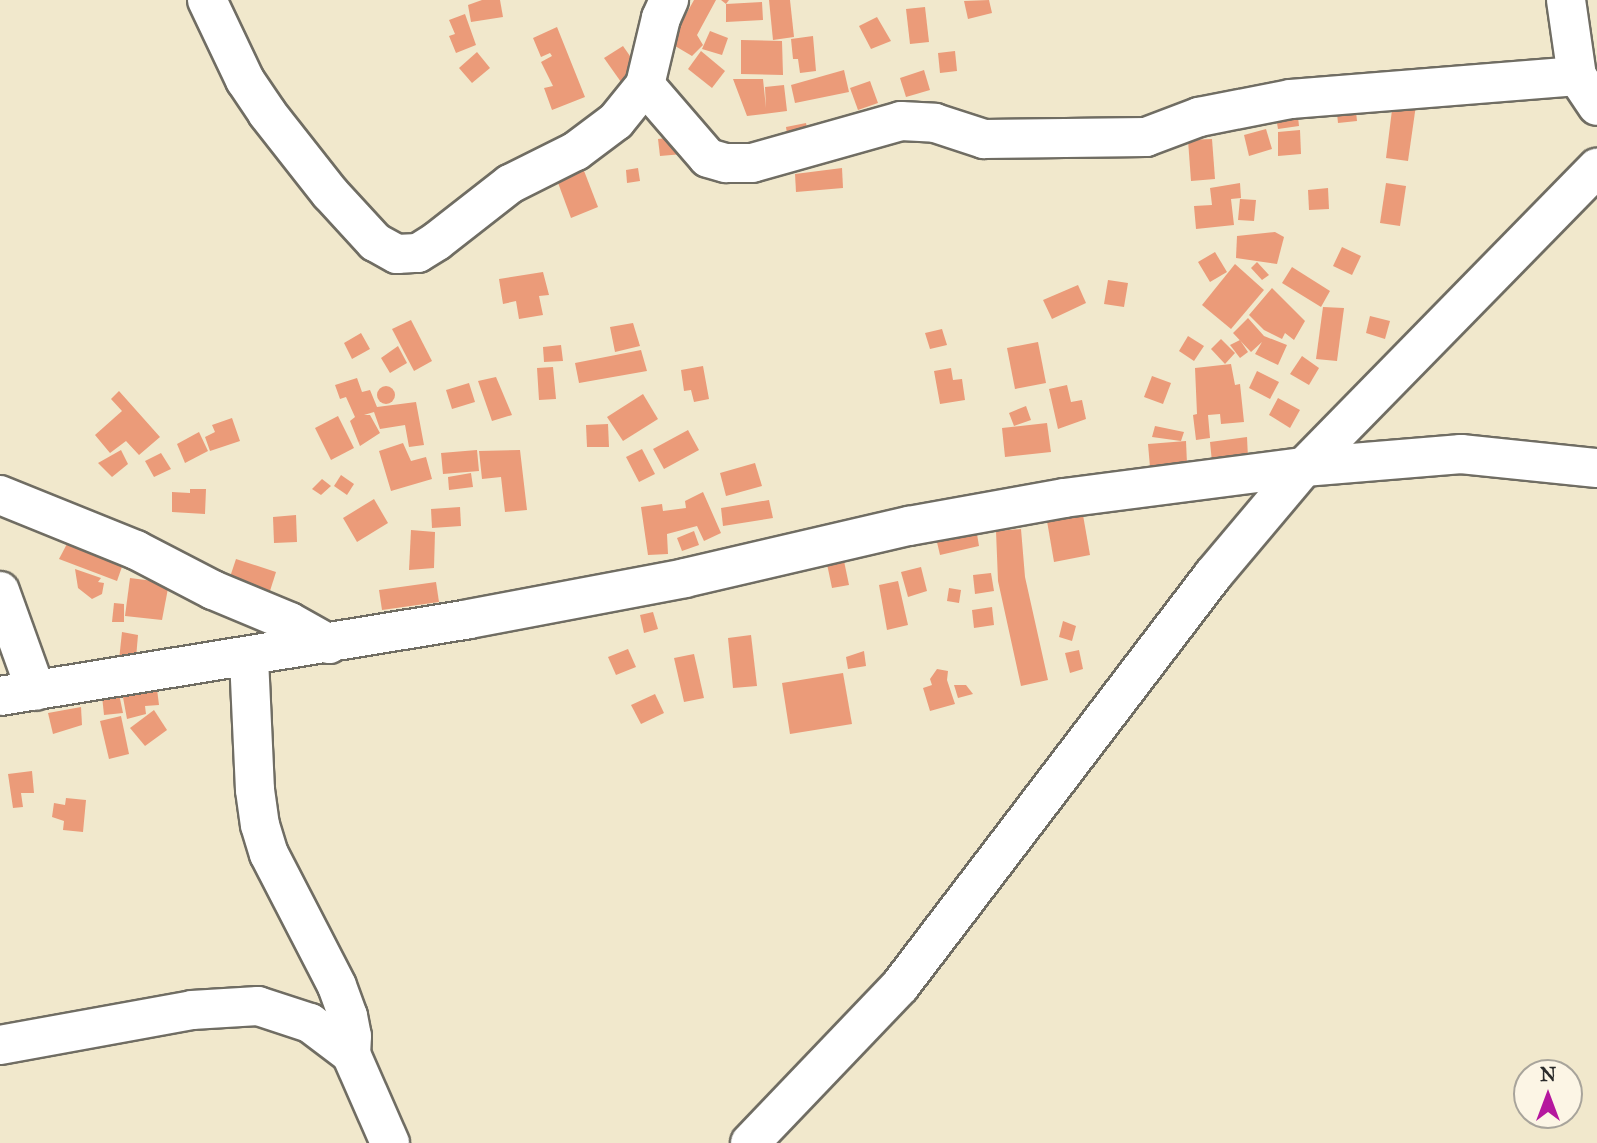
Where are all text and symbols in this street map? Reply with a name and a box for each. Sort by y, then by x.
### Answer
north arrow [1513,1059,1583,1129]
text: N [1540,1063,1556,1086]

